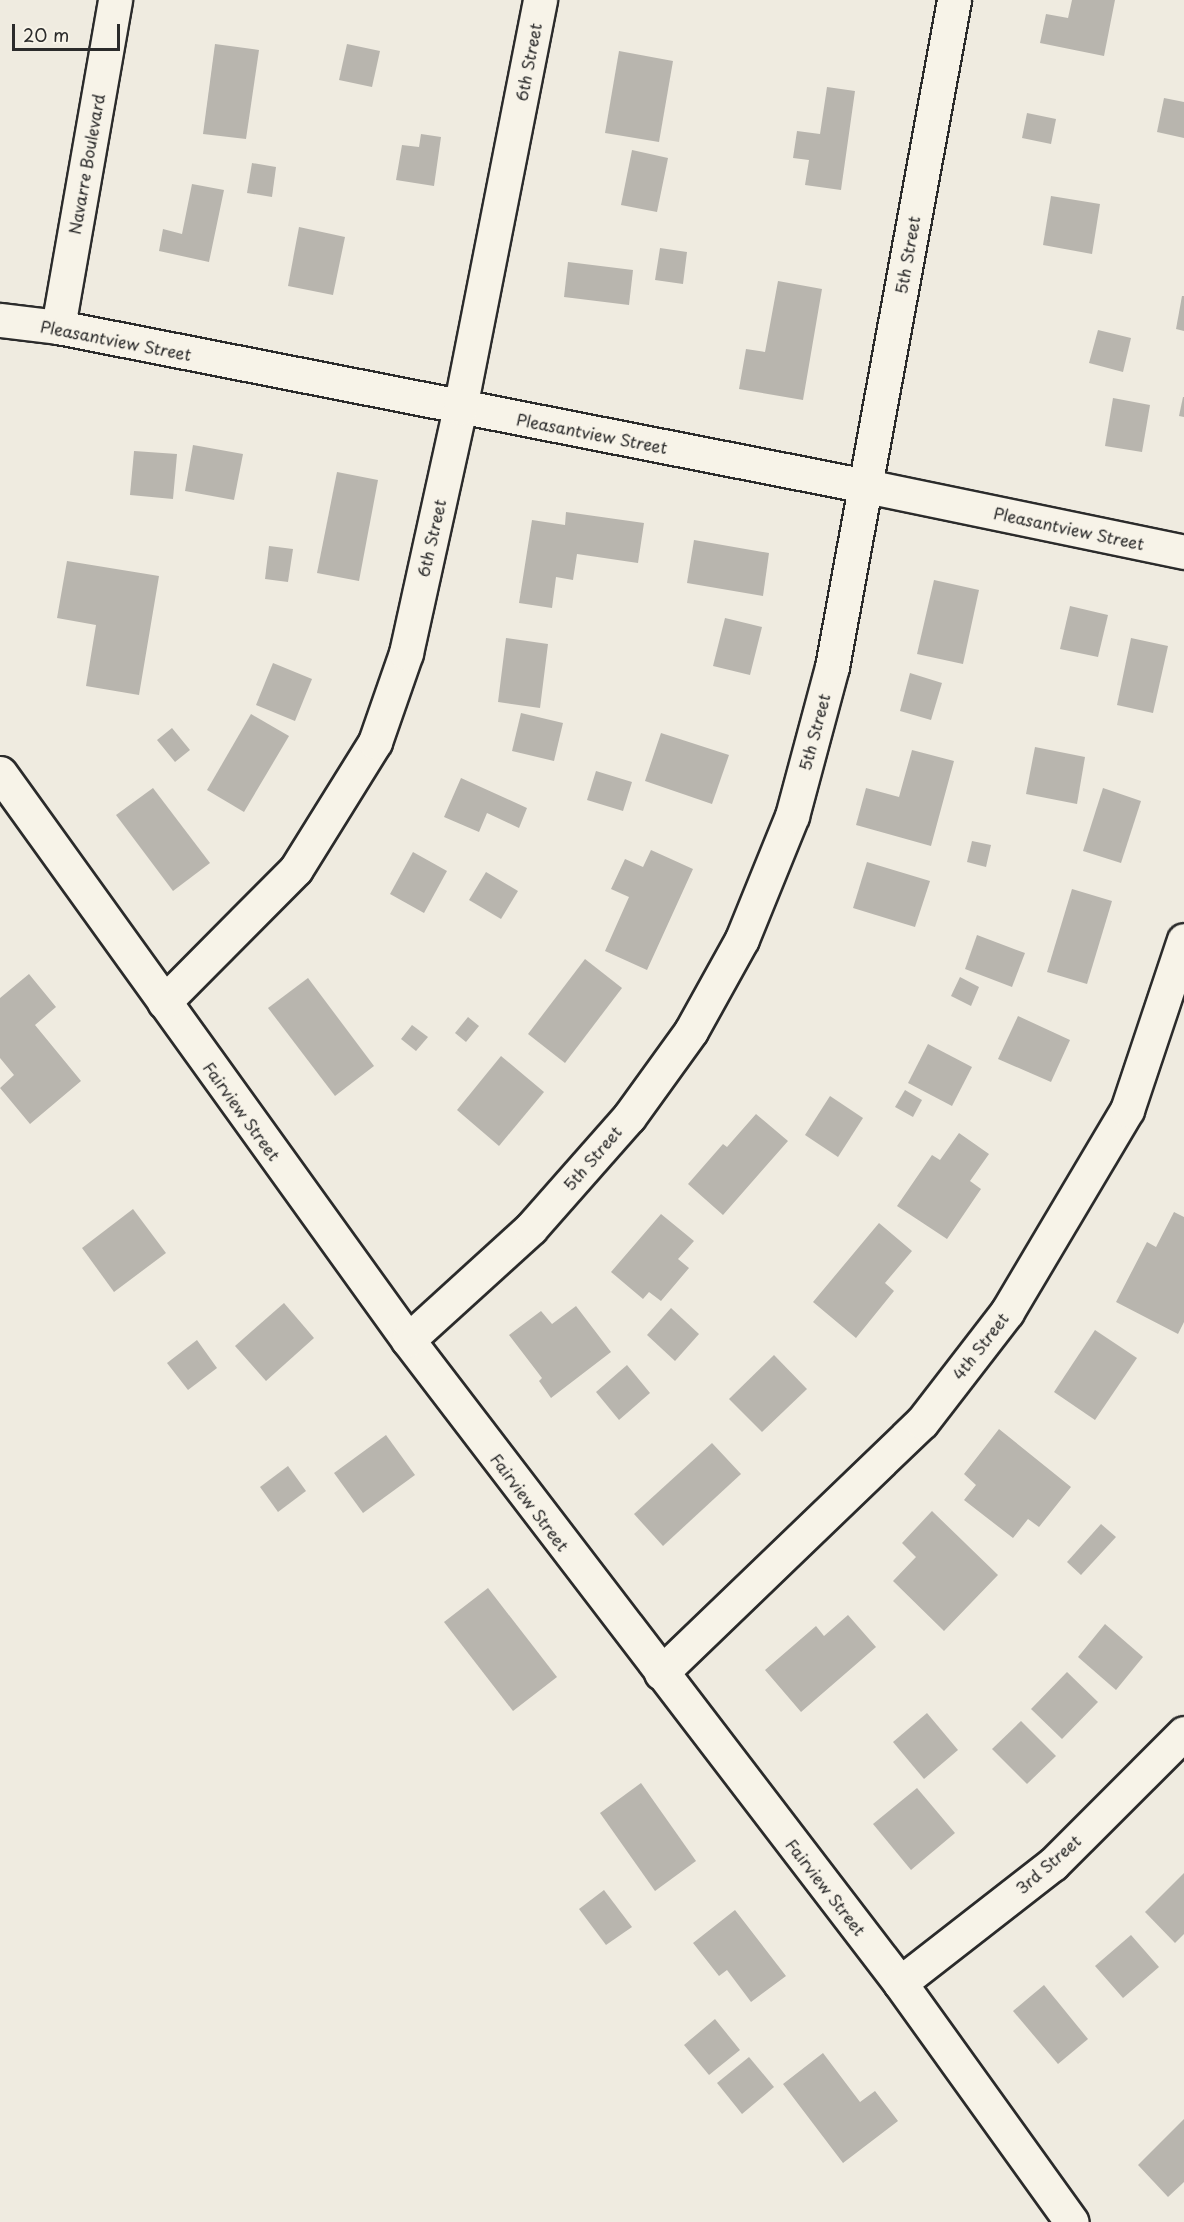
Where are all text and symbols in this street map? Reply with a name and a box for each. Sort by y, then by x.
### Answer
scale bar [15,12,123,50]
text: 20 m [23,21,69,48]
street label: 6th Street [511,21,545,103]
street label: Navarre Boulevard [64,92,108,236]
street label: 5th Street [891,214,923,296]
street label: Pleasantview Street [39,316,193,364]
street label: Pleasantview Street [515,409,669,457]
street label: 6th Street [413,497,449,579]
street label: Pleasantview Street [992,503,1146,553]
street label: 5th Street [794,691,834,773]
street label: Fairview Street [200,1058,284,1164]
street label: 5th Street [559,1122,625,1194]
street label: 4th Street [948,1309,1012,1383]
street label: Fairview Street [487,1449,573,1555]
street label: 3rd Street [1011,1830,1085,1898]
street label: Fairview Street [782,1835,870,1939]

